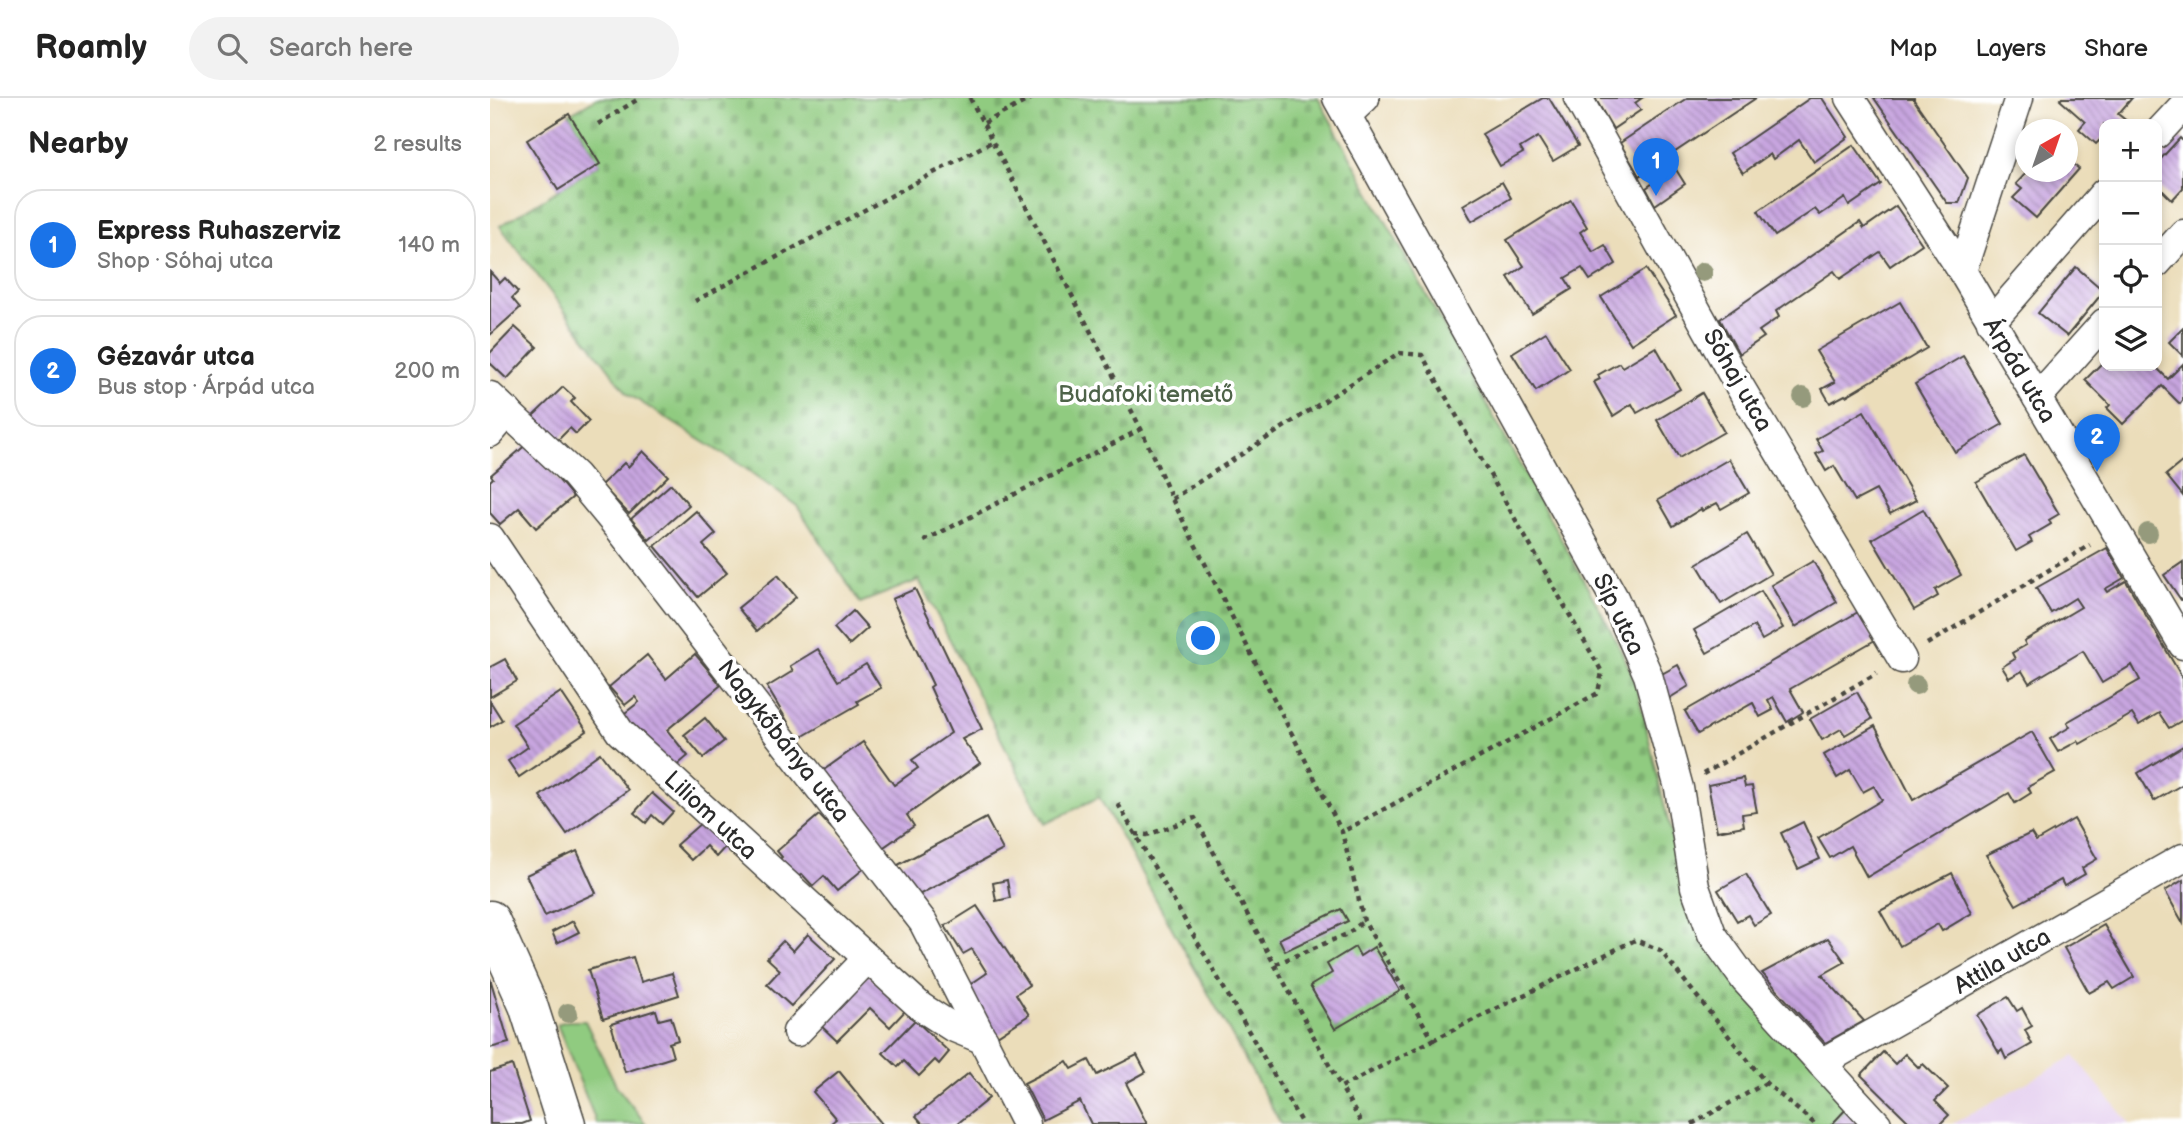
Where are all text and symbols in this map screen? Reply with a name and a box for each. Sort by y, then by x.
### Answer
search box [189,17,679,80]
text: Roamly [35,28,147,68]
icon: search [213,29,251,67]
text: Search here [269,33,413,64]
text: Map [1889,34,1937,63]
text: Layers [1975,34,2046,63]
text: Share [2084,34,2148,63]
north arrow [2015,119,2078,182]
map controls [2099,119,2162,371]
button: + [2099,119,2162,182]
text: Nearby [28,126,128,162]
text: 2 results [373,130,462,158]
pin: 1 [1633,138,1679,196]
button: − [2099,182,2162,245]
text: Express Ruhaszerviz [97,216,341,247]
text: 1 [48,231,58,259]
text: 140 m [398,231,460,259]
button: locate [2099,245,2162,308]
text: Shop · Sóhaj utca [97,247,273,275]
button: layers [2099,308,2162,371]
street label: Árpád utca [1977,312,2063,428]
street label: Sóhaj utca [1697,324,1779,437]
text: Gézavár utca [97,342,255,373]
text: 2 [46,357,60,385]
text: 200 m [394,357,460,385]
text: Bus stop · Árpád utca [97,373,315,401]
park label: Budafoki temető [1058,380,1234,409]
pin: 2 [2074,414,2120,472]
street label: Síp utca [1586,569,1651,660]
your location [1186,621,1220,655]
street label: Nagykőbánya utca [711,654,856,828]
street label: Liliom utca [658,765,763,866]
street label: Attila utca [1949,922,2056,1001]

